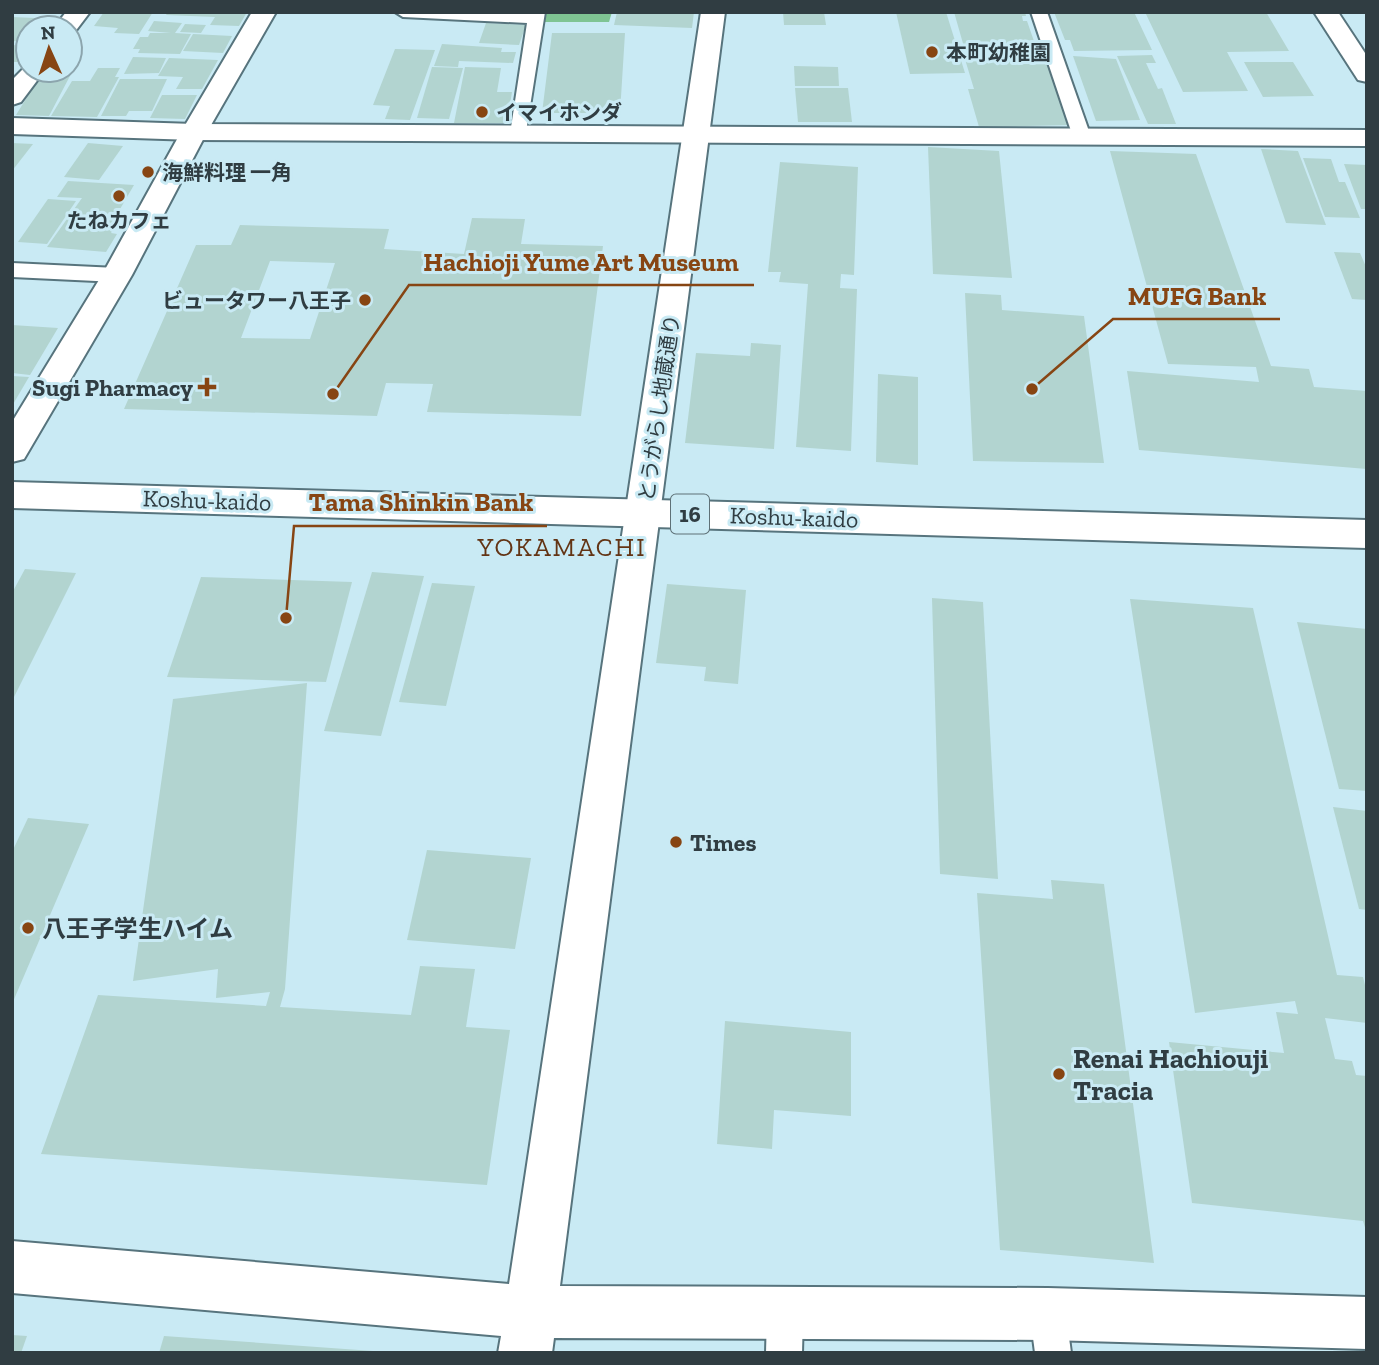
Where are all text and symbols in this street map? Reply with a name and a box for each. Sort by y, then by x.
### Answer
north arrow [14,14,84,84]
text: N [40,21,56,44]
place label: 本町幼稚園 [946,40,1051,65]
marker: 本町幼稚園 [924,44,940,60]
place label: イマイホンダ [496,100,622,125]
marker: イマイホンダ [474,104,490,120]
place label: 海鮮料理 一角 [162,160,292,185]
marker: 海鮮料理 一角 [140,164,156,180]
marker: たねカフェ [111,188,127,204]
place label: たねカフェ [67,208,172,233]
callout: Hachioji Yume Art Museum [409,238,754,285]
text: Hachioji Yume Art Museum [423,246,739,278]
callout: MUFG Bank [1113,272,1280,319]
text: MUFG Bank [1128,280,1267,312]
place label: ビュータワー八王子 [162,288,351,313]
marker: ビュータワー八王子 [357,292,373,308]
street label: とうがらし地蔵通り [633,313,685,503]
place label: Sugi Pharmacy [32,373,193,402]
marker: Sugi Pharmacy [199,379,215,395]
callout: Tama Shinkin Bank [294,479,547,526]
street label: Koshu-kaido [142,483,272,517]
text: Tama Shinkin Bank [309,486,534,518]
road number: 16 [671,494,709,534]
street label: Koshu-kaido [729,500,859,534]
district label: YOKAMACHI [476,531,647,563]
place label: Times [690,828,756,857]
marker: Times [668,834,684,850]
place label: 八王子学生ハイム [42,914,233,943]
marker: 八王子学生ハイム [20,920,36,936]
place label: Renai Hachiouji Tracia [1073,1042,1268,1107]
marker: Renai Hachiouji Tracia [1051,1066,1067,1082]

